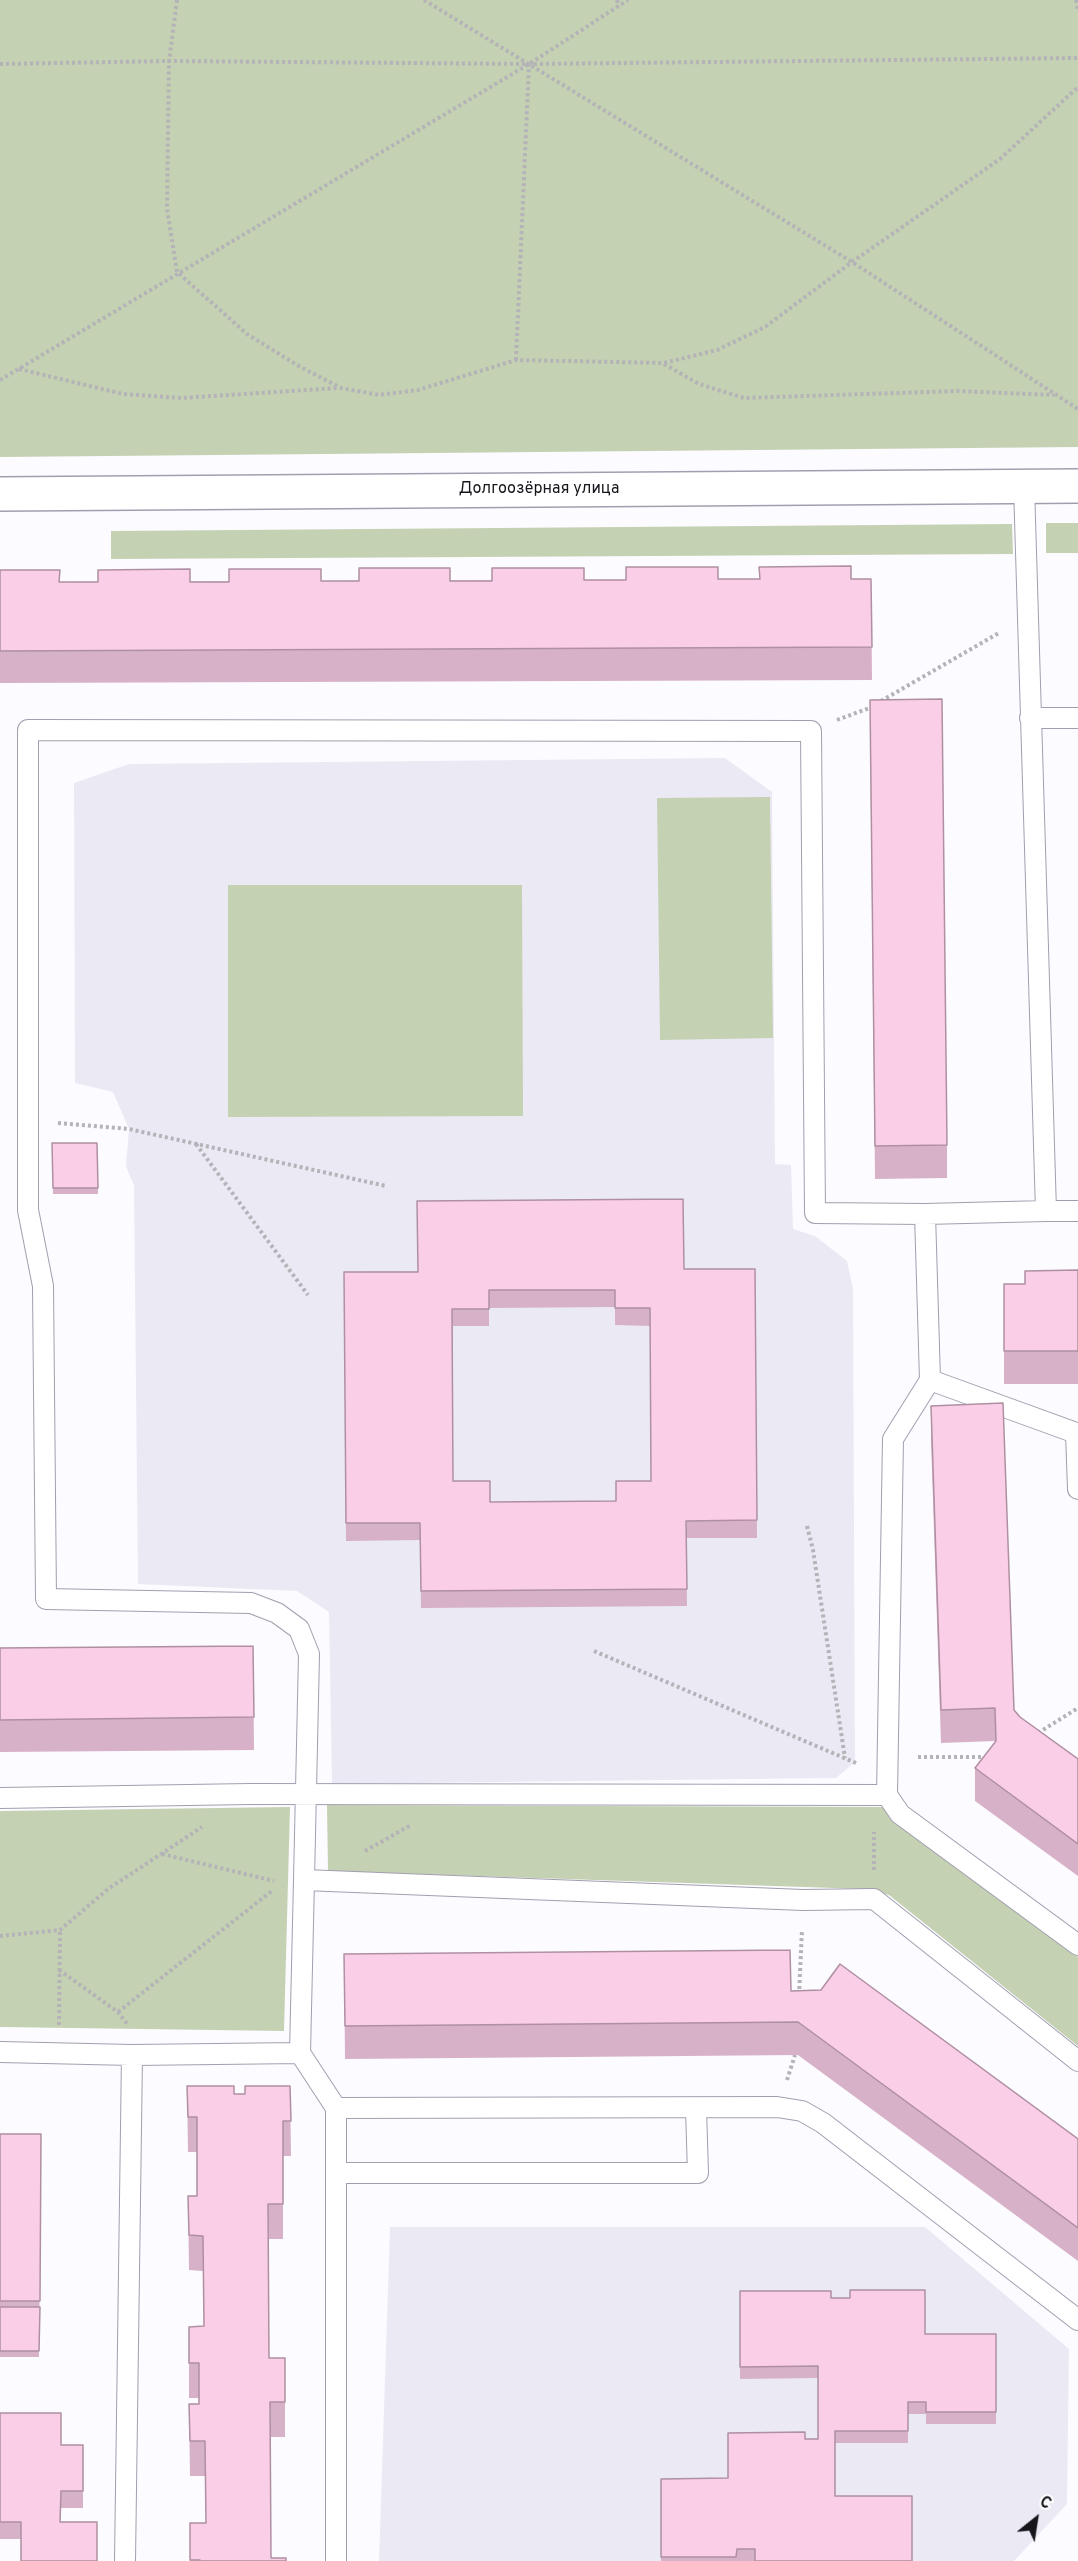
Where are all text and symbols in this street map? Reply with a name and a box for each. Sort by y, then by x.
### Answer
street label: Долгоозёрная улица [459,480,619,500]
north arrow [1006,2489,1066,2549]
text: С [1036,2492,1054,2515]

